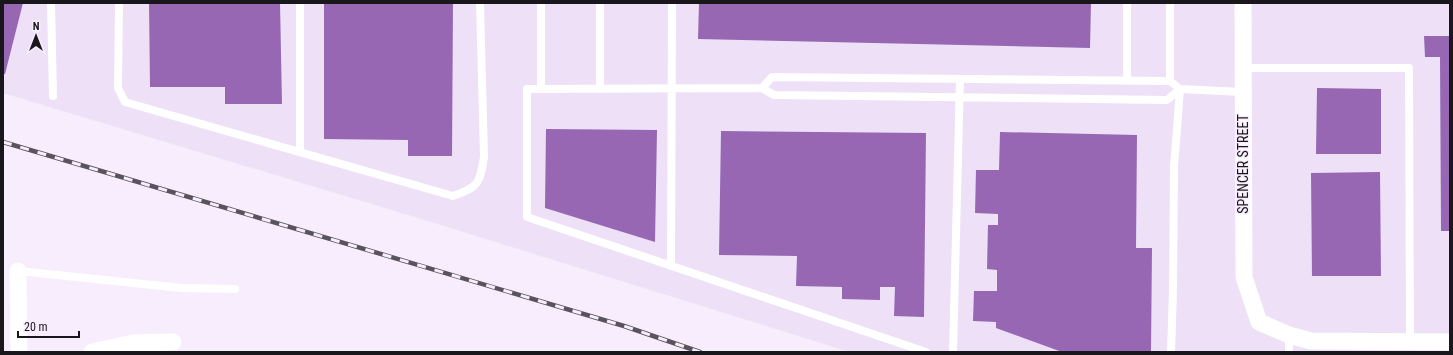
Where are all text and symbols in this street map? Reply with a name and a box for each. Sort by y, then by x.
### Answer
north arrow [16,16,56,56]
text: N [33,20,40,33]
street label: SPENCER STREET [1235,114,1251,214]
scale bar [18,313,79,339]
text: 20 m [24,320,48,334]

